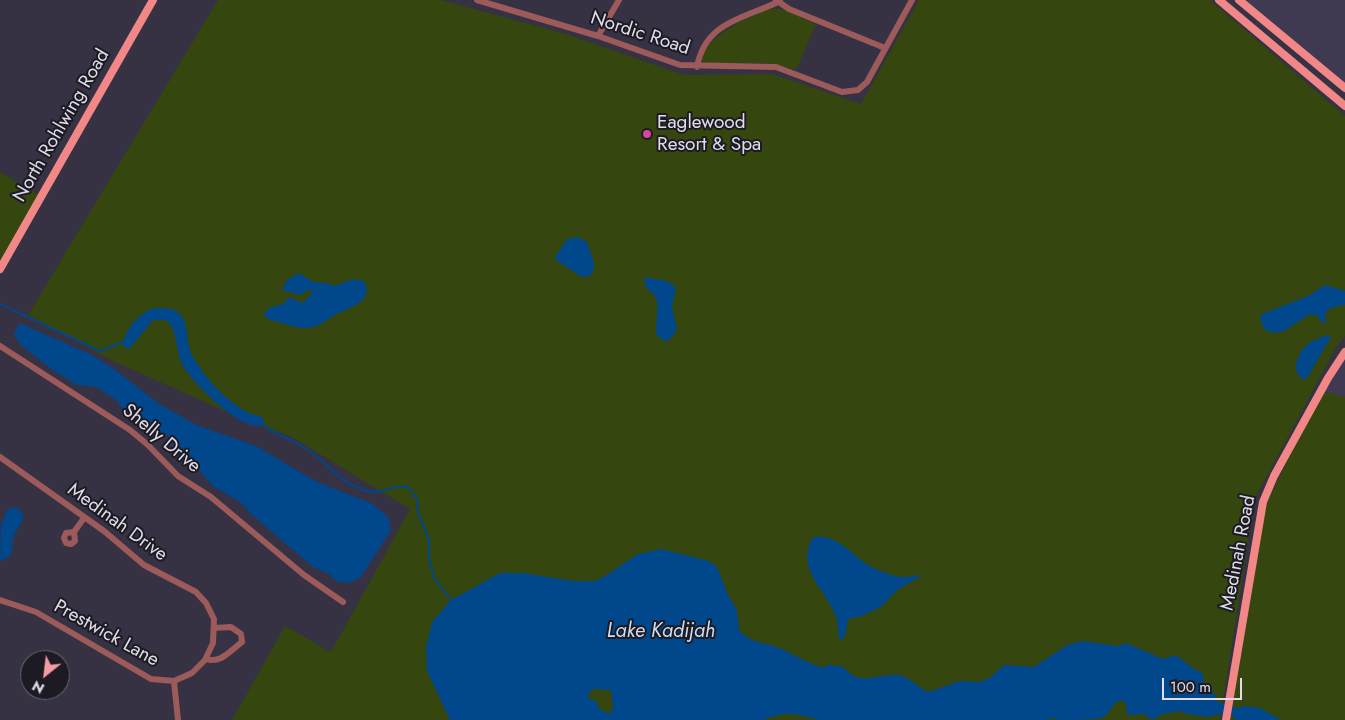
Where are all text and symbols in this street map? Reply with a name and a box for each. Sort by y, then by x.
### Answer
street label: Nordic Road [587,7,693,61]
street label: North Rohlwing Road [9,46,115,206]
place label: Eaglewood Resort & Spa [657,112,761,156]
marker: Eaglewood Resort & Spa [641,128,653,140]
street label: Shelly Drive [117,400,205,478]
street label: Medinah Drive [63,479,171,567]
street label: Medinah Road [1217,494,1261,612]
street label: Prestwick Lane [49,596,163,672]
water label: Lake Kadijah [607,620,715,644]
north arrow [20,650,70,700]
scale bar [1165,668,1245,700]
text: N [28,676,48,699]
text: 100 m [1170,676,1211,698]

